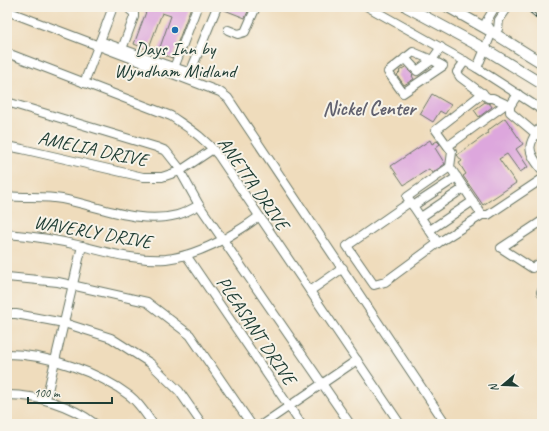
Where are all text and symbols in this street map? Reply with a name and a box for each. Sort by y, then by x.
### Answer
marker: Days Inn by Wyndham Midland [170,25,180,35]
place label: Days Inn by Wyndham Midland [114,37,238,83]
district label: Nickel Center [323,96,418,121]
street label: AMELIA DRIVE [36,126,152,173]
street label: ANETTA DRIVE [212,132,296,237]
street label: WAVERLY DRIVE [32,210,156,255]
street label: PLEASANT DRIVE [211,272,303,392]
north arrow [483,365,523,405]
scale bar [28,379,112,405]
text: N [485,381,501,394]
text: 100 m [34,385,61,401]

